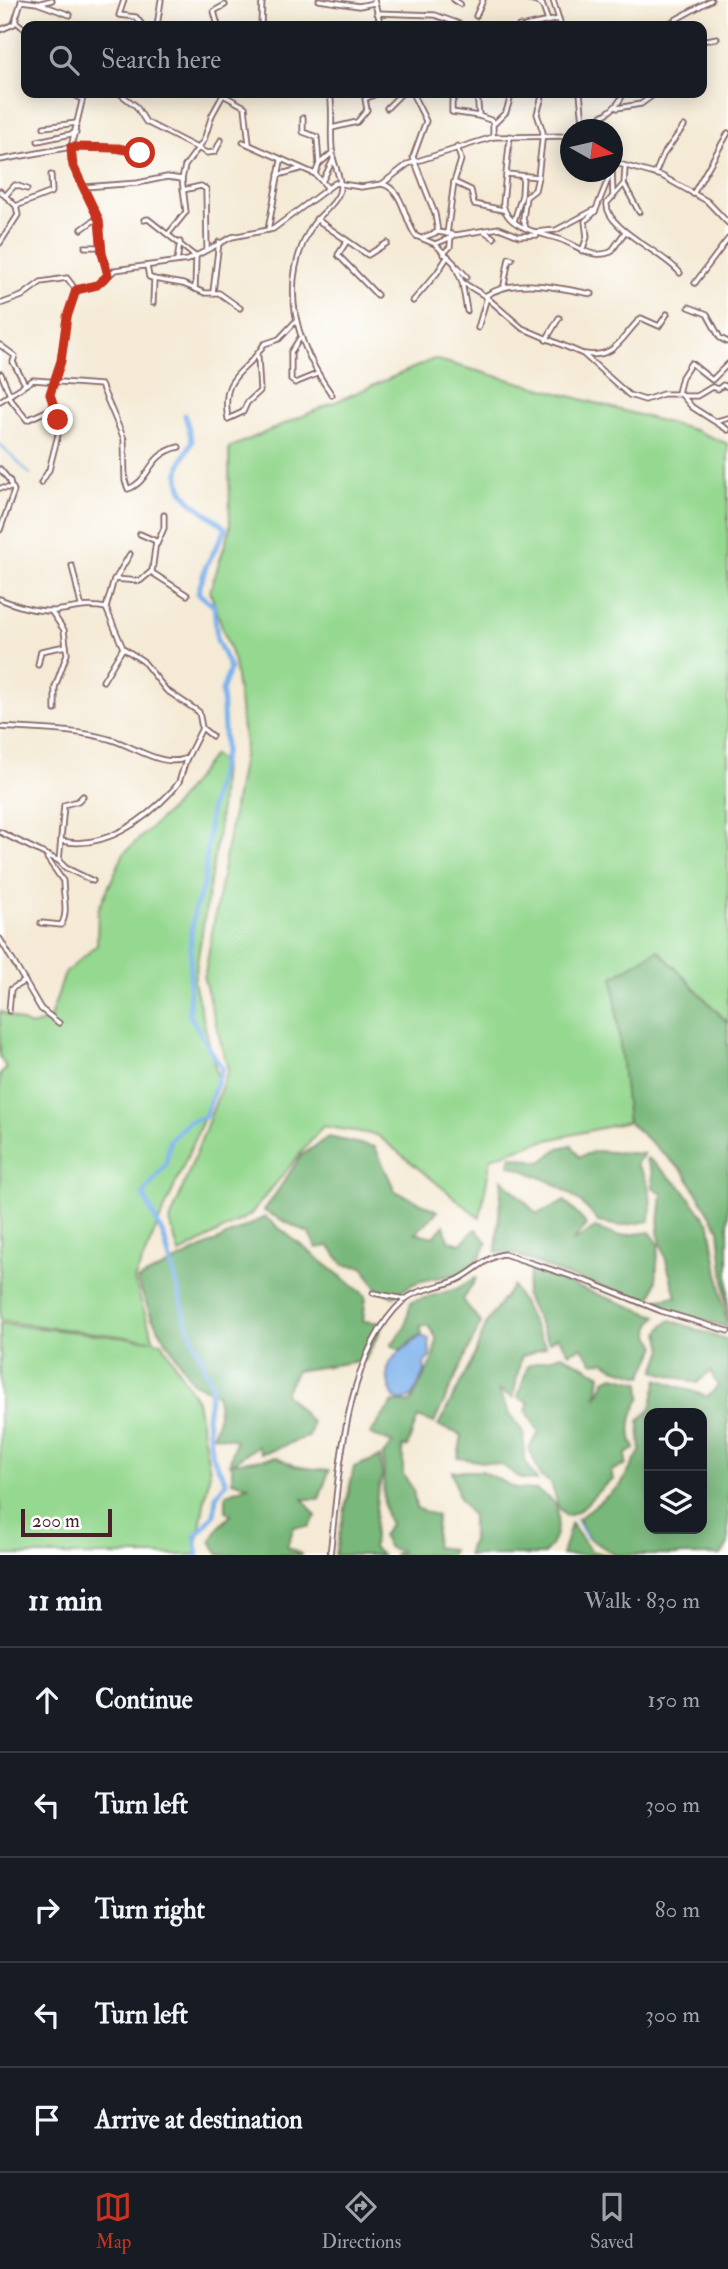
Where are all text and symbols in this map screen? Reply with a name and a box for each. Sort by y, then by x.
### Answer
search box [21,21,707,98]
icon: search [45,41,83,79]
text: Search here [101,44,221,76]
north arrow [560,119,623,182]
route start [124,137,155,168]
route end [42,404,73,435]
map controls [644,1408,707,1534]
button: locate [644,1408,707,1471]
button: layers [644,1471,707,1534]
scale bar [21,1506,112,1538]
text: 200 m [32,1509,80,1533]
text: 11 min [28,1582,102,1619]
text: Walk · 830 m [584,1586,700,1615]
icon: ahead [28,1681,66,1719]
text: Continue [95,1684,193,1716]
text: 150 m [647,1685,700,1714]
icon: left [28,1786,66,1824]
text: Turn left [95,1789,188,1821]
text: 300 m [645,1790,700,1819]
icon: right [28,1891,66,1929]
text: Turn right [95,1894,205,1926]
text: 80 m [655,1895,700,1924]
icon: left [28,1996,66,2034]
text: Turn left [95,1999,188,2031]
text: 300 m [645,2000,700,2029]
icon: arrive [28,2101,66,2139]
text: Arrive at destination [95,2104,303,2136]
tab: Map [94,2188,132,2254]
tab: Directions [321,2188,401,2254]
tab: Saved [590,2188,634,2254]

